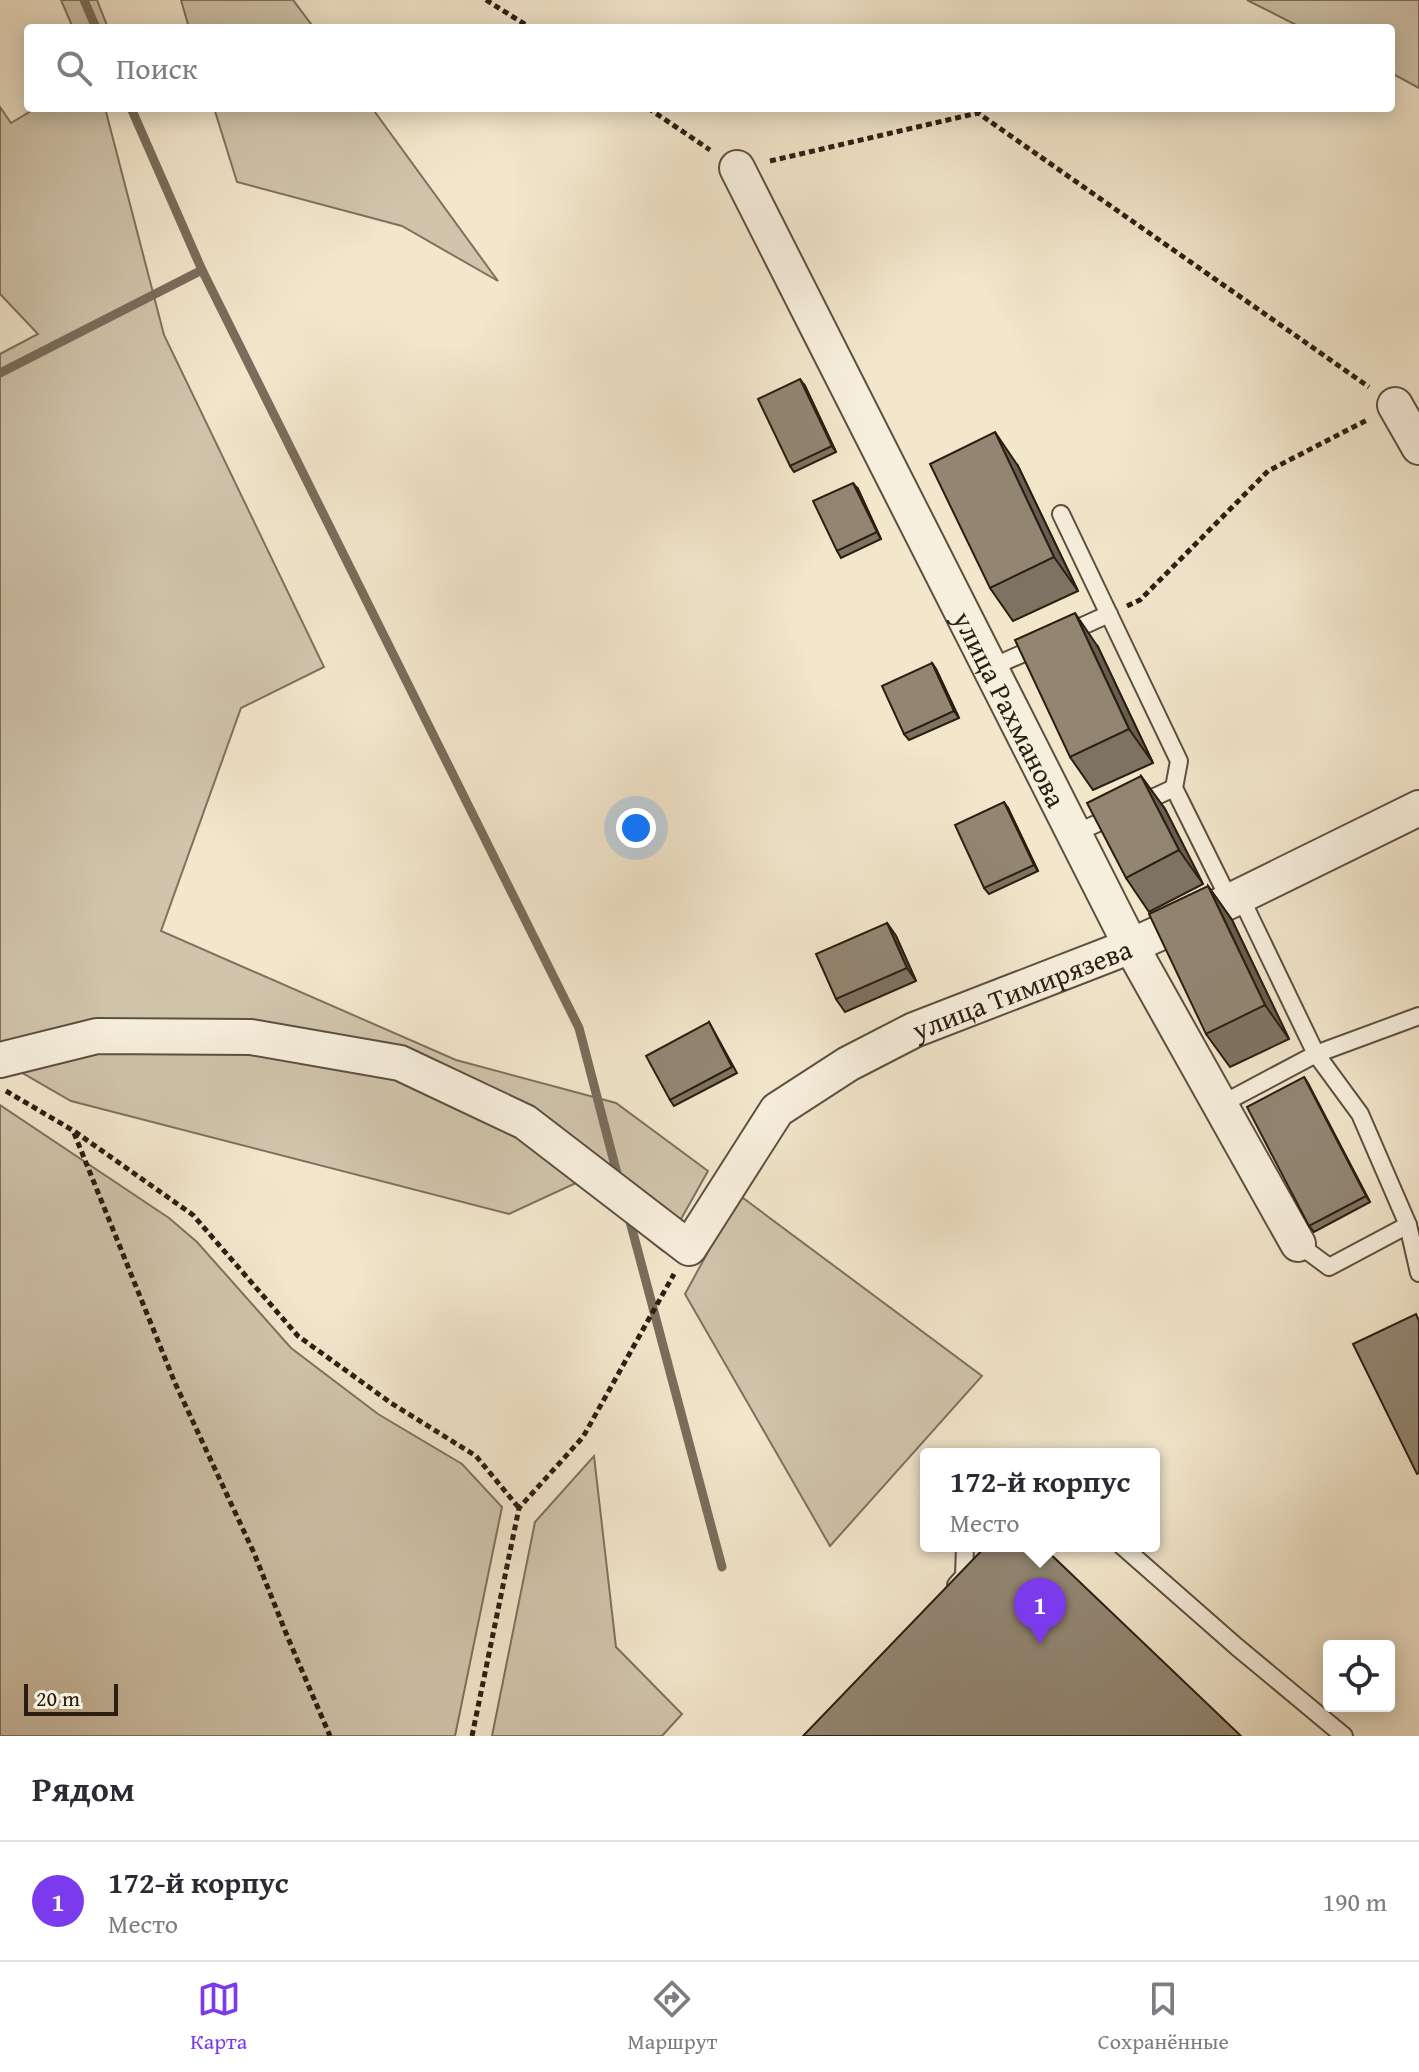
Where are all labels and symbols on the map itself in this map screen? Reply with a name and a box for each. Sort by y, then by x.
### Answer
street label: улица Рахманова [943,602,1078,815]
your location [616,808,656,848]
street label: улица Тимирязева [905,927,1138,1050]
pin: 1 [1014,1578,1066,1644]
scale bar [24,1680,118,1716]

